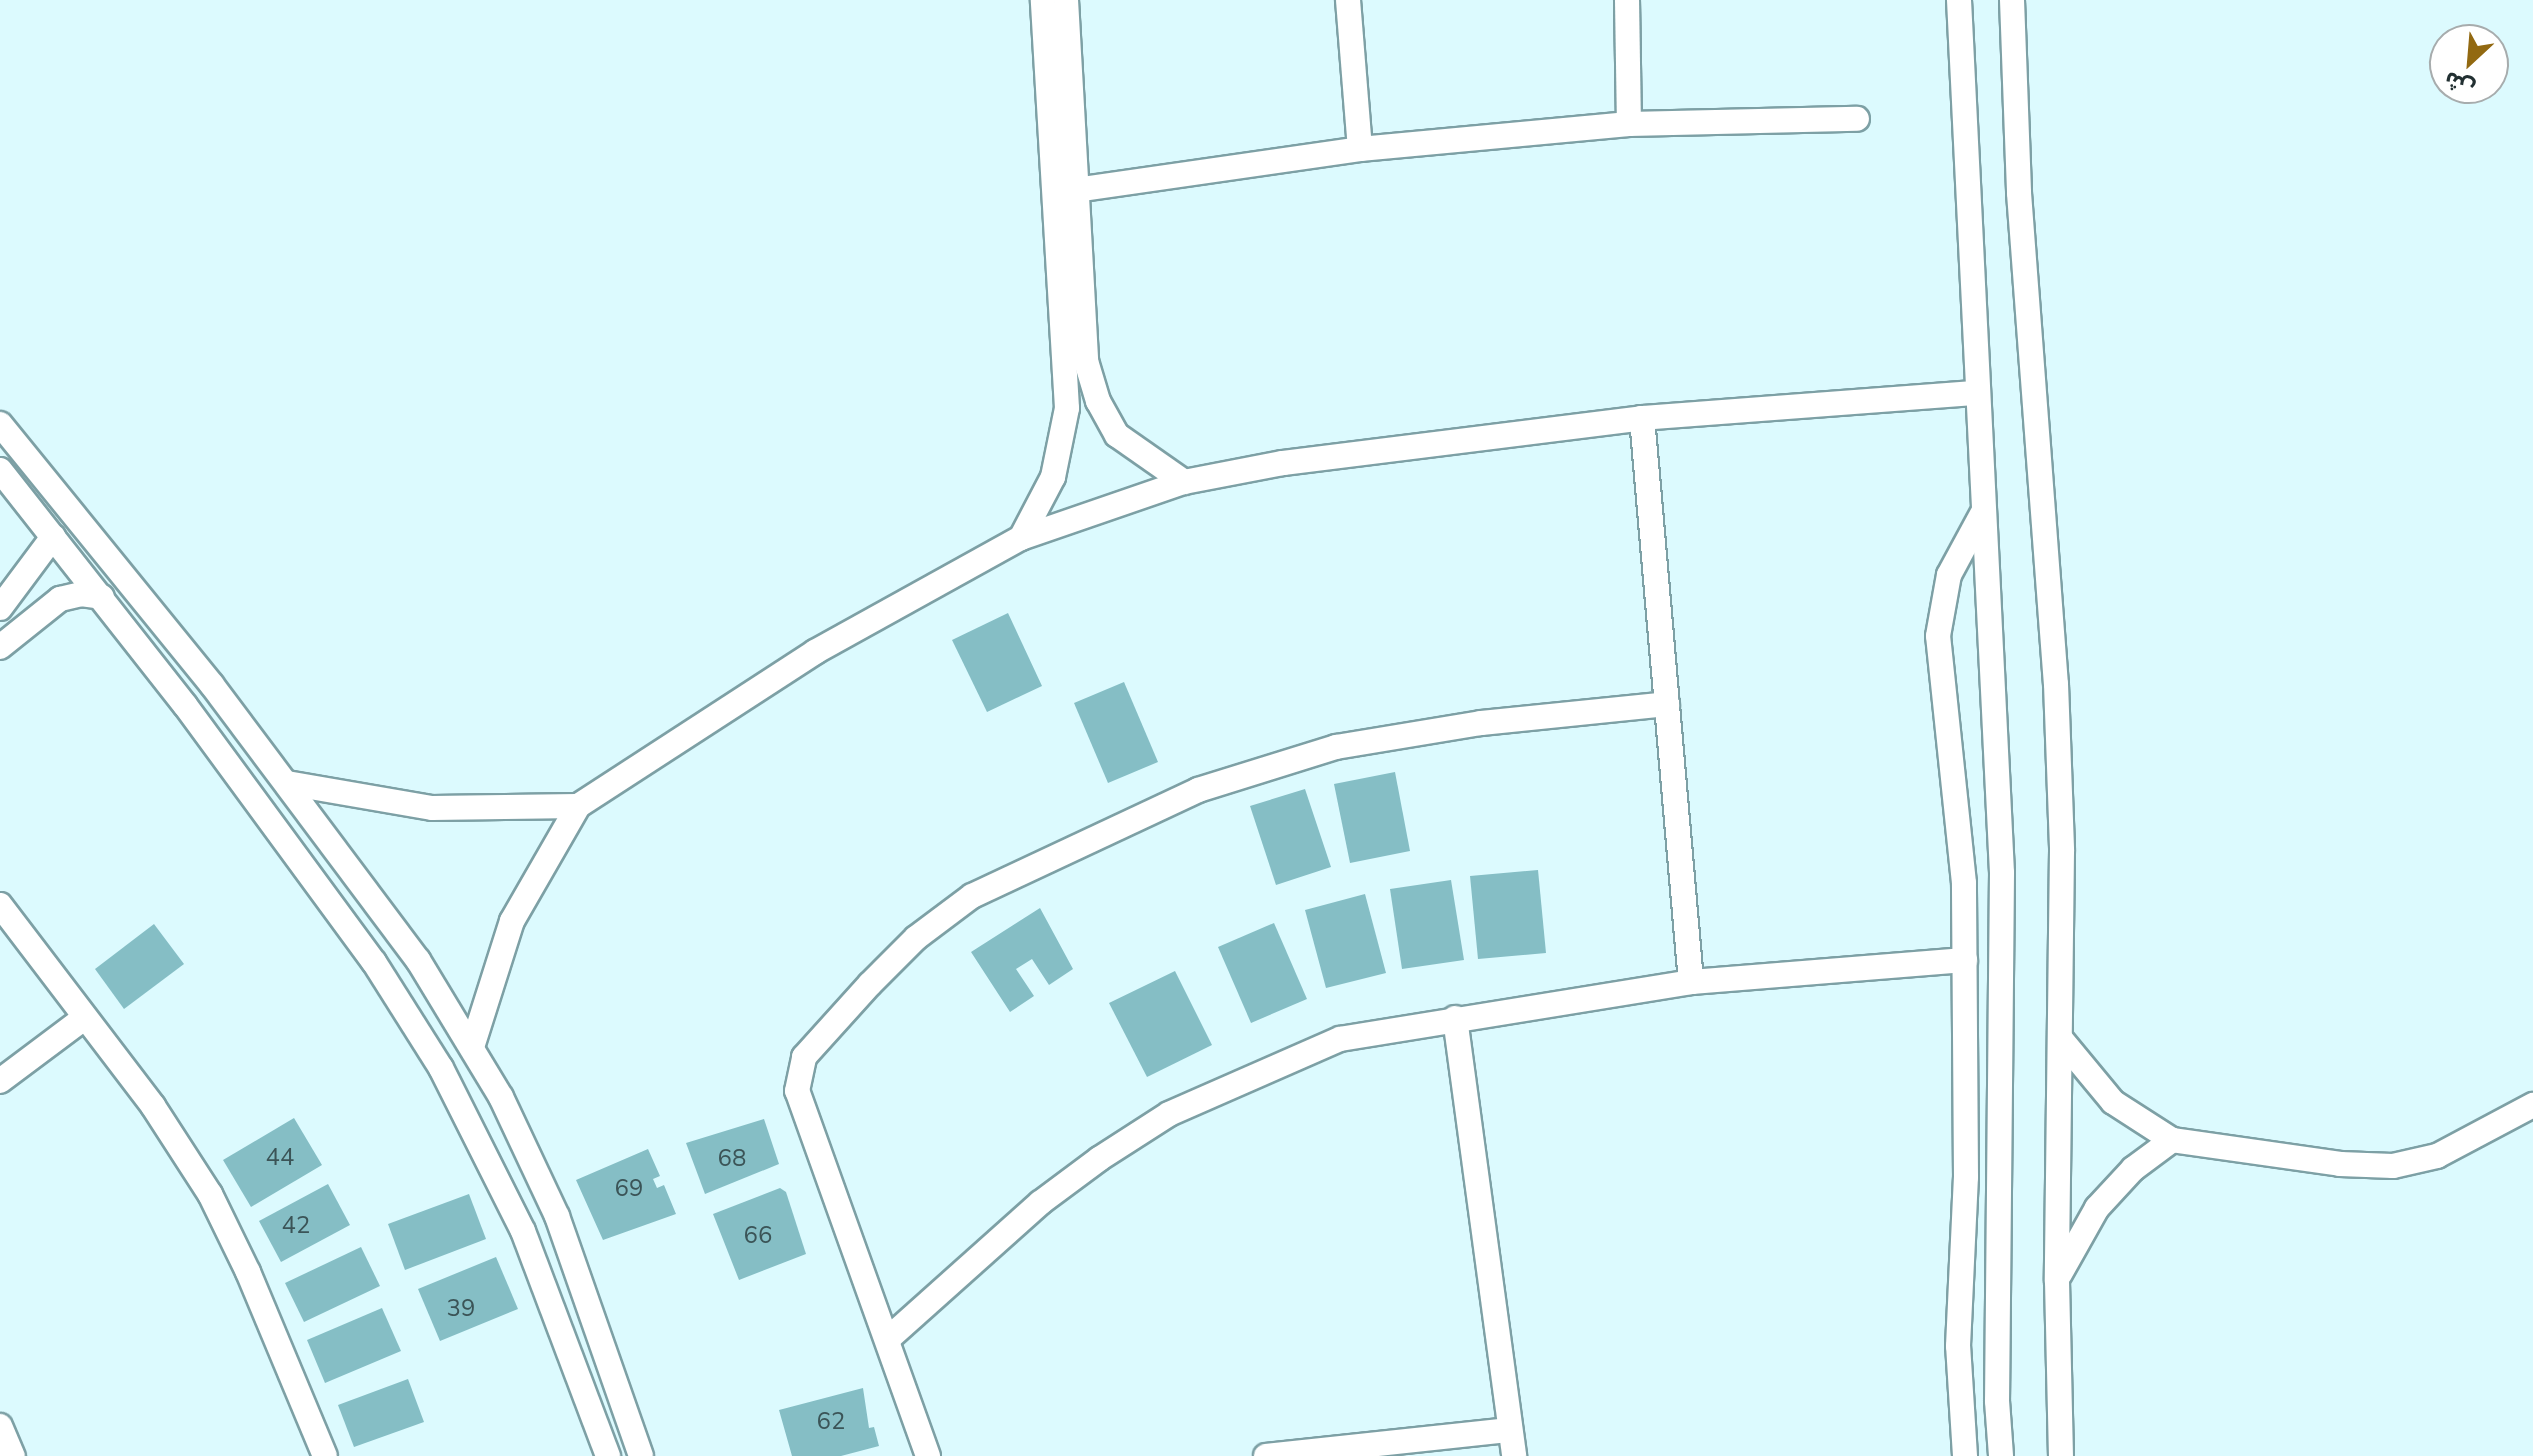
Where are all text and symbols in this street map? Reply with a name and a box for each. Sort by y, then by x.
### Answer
north arrow [2429,24,2509,104]
text: ش [2439,64,2479,104]
house number: 44 [266,1144,294,1172]
house number: 68 [718,1145,746,1173]
house number: 69 [615,1175,643,1203]
house number: 42 [282,1212,310,1240]
house number: 66 [744,1222,772,1250]
house number: 39 [447,1295,475,1323]
house number: 62 [817,1408,845,1436]

